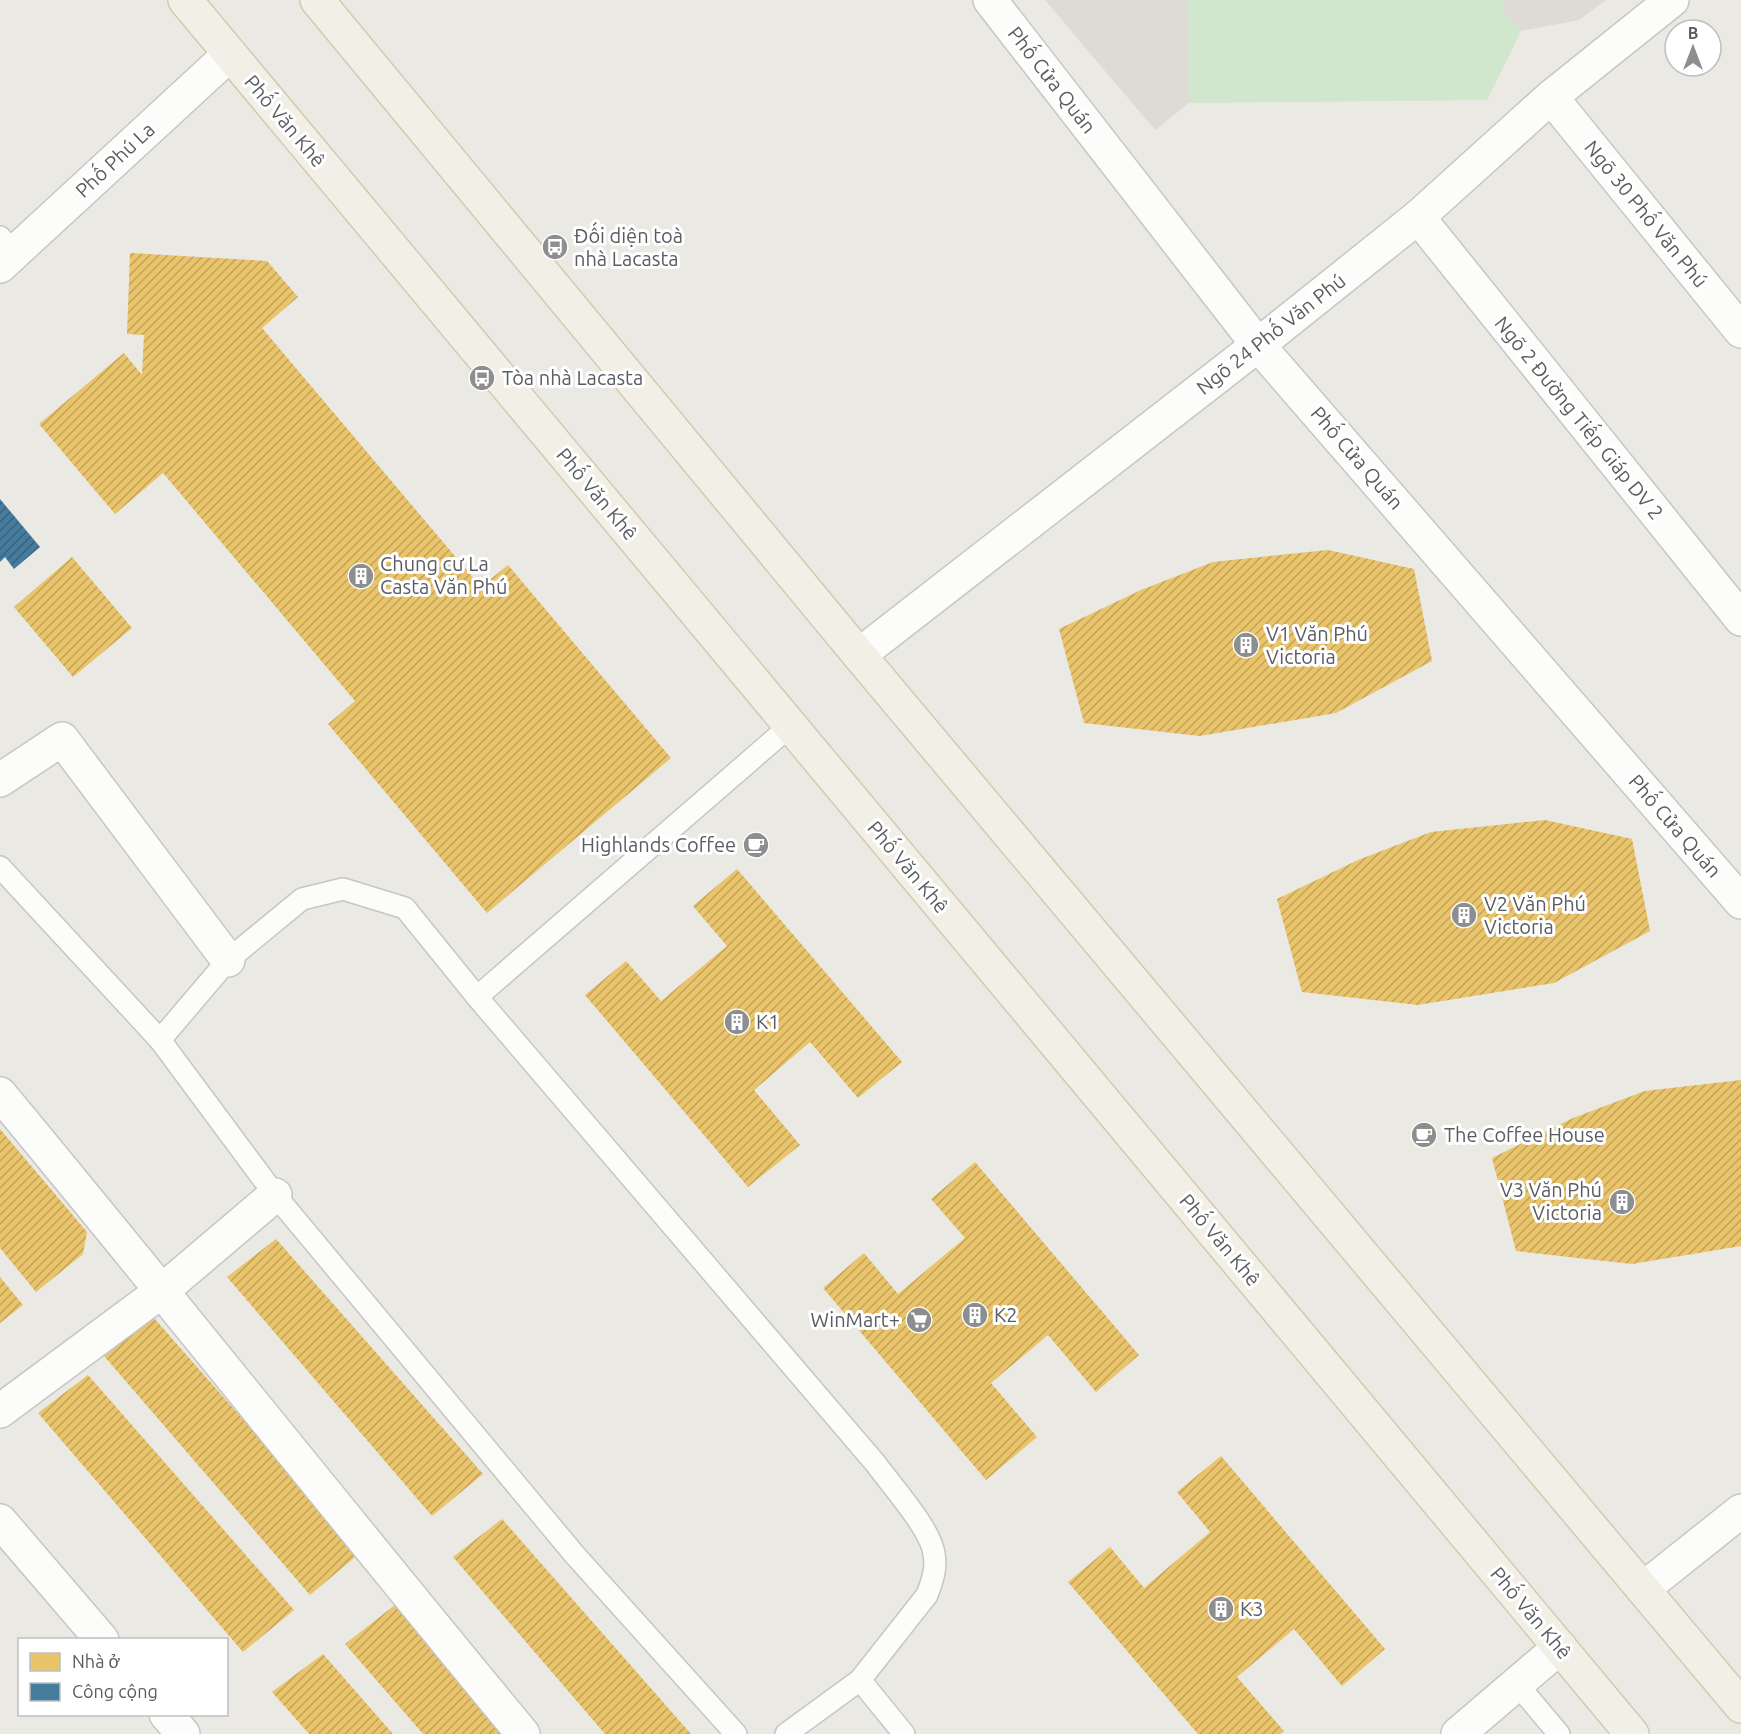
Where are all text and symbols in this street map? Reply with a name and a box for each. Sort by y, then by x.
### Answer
north arrow [1663,18,1723,78]
street label: Phố Cửa Quán [1004,20,1103,138]
text: B [1688,24,1698,42]
street label: Phố Văn Khê [240,68,333,171]
street label: Phố Phú La [68,115,159,202]
street label: Ngõ 30 Phố Văn Phú [1580,134,1715,292]
place label: Đối diện toà nhà Lacasta [574,221,683,270]
bus stop icon: Đối diện toà nhà Lacasta [540,232,570,262]
street label: Ngõ 24 Phố Văn Phú [1190,266,1350,399]
street label: Ngõ 2 Đường Tiếp Giáp DV 2 [1490,310,1671,524]
bus stop icon: Tòa nhà Lacasta [467,363,497,393]
place label: Tòa nhà Lacasta [502,366,643,389]
street label: Phố Cửa Quán [1306,400,1411,514]
street label: Phố Văn Khê [552,441,645,544]
place label: Chung cư La Casta Văn Phú [380,552,507,598]
building icon: Chung cư La Casta Văn Phú [346,561,376,591]
place label: V1 Văn Phú Victoria [1266,622,1368,668]
building icon: V1 Văn Phú Victoria [1231,630,1261,660]
street label: Phố Cửa Quán [1624,768,1729,882]
street label: Phố Văn Khê [863,814,956,917]
cafe icon: Highlands Coffee [741,830,771,860]
place label: Highlands Coffee [581,833,736,856]
place label: V2 Văn Phú Victoria [1484,892,1586,938]
building icon: V2 Văn Phú Victoria [1449,900,1479,930]
building icon: K1 [722,1007,752,1037]
place label: K1 [756,1010,779,1033]
cafe icon: The Coffee House [1409,1120,1439,1150]
place label: The Coffee House [1444,1123,1605,1146]
place label: V3 Văn Phú Victoria [1500,1178,1602,1224]
street label: Phố Văn Khê [1175,1187,1268,1290]
building icon: V3 Văn Phú Victoria [1607,1187,1637,1217]
building icon: K2 [960,1300,990,1330]
place label: K2 [994,1303,1017,1326]
supermarket icon: WinMart+ [904,1305,934,1335]
place label: WinMart+ [810,1308,900,1331]
street label: Phố Văn Khê [1486,1560,1579,1663]
building icon: K3 [1206,1594,1236,1624]
place label: K3 [1240,1597,1263,1620]
legend [18,1638,228,1716]
text: Nhà ở [72,1651,121,1671]
text: Công cộng [72,1681,158,1701]

